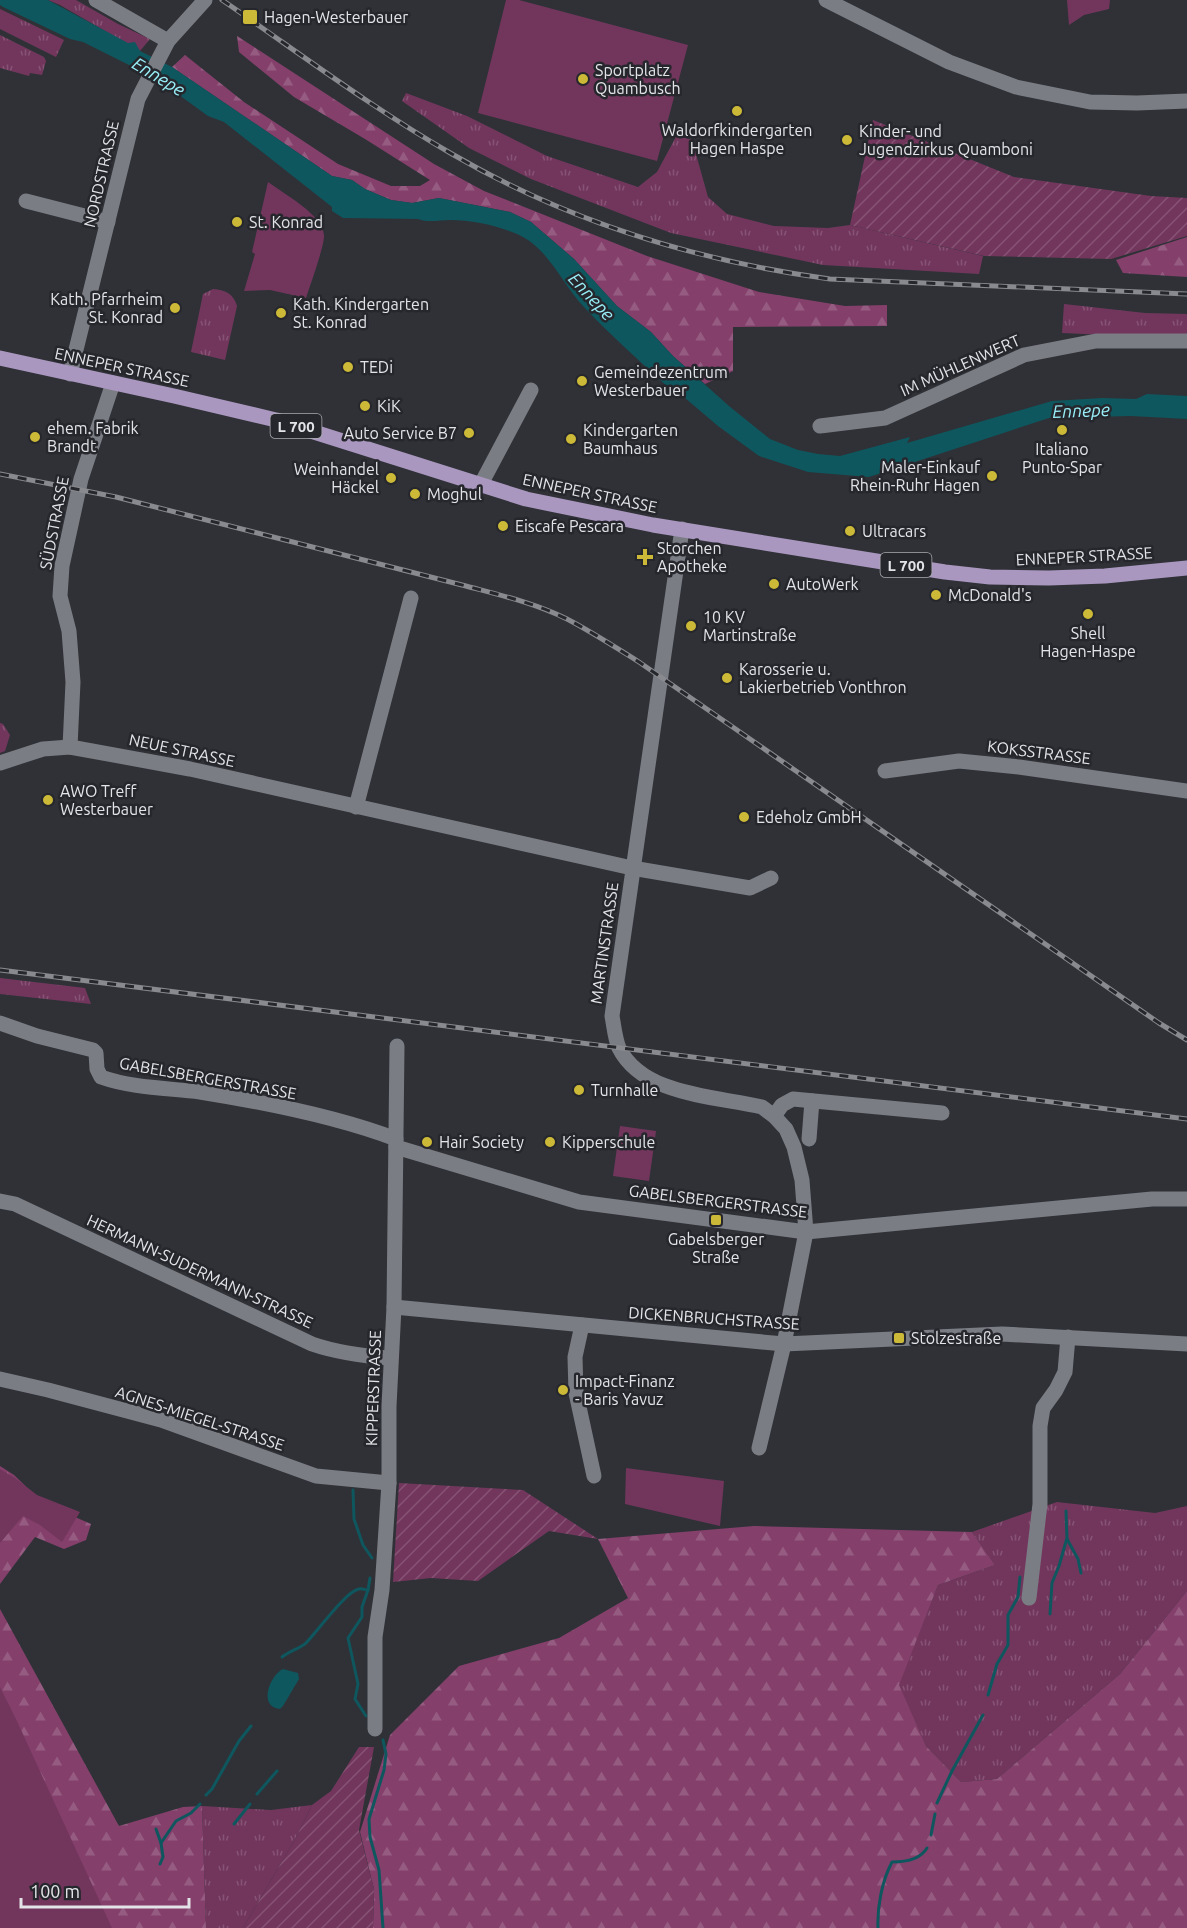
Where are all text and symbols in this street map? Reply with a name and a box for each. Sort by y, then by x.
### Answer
marker: Hagen-Westerbauer [241,8,259,26]
place label: Hagen-Westerbauer [264,8,408,26]
water label: Ennepe [129,53,189,99]
place label: Sportplatz Quambusch [595,61,681,97]
marker: Sportplatz Quambusch [576,72,590,86]
marker: Waldorfkindergarten Hagen Haspe [730,104,744,118]
street label: NORDSTRASSE [80,119,122,229]
place label: Waldorfkindergarten Hagen Haspe [662,121,812,157]
place label: Kinder- und Jugendzirkus Quamboni [859,122,1033,158]
marker: Kinder- und Jugendzirkus Quamboni [840,133,854,147]
place label: St. Konrad [249,213,323,231]
marker: St. Konrad [230,215,244,229]
water label: Ennepe [565,268,619,324]
place label: Kath. Pfarrheim St. Konrad [50,290,163,326]
place label: Kath. Kindergarten St. Konrad [293,295,429,331]
marker: Kath. Pfarrheim St. Konrad [168,301,182,315]
marker: Kath. Kindergarten St. Konrad [274,306,288,320]
street label: IM MÜHLENWERT [897,331,1023,399]
street label: ENNEPER STRASSE [53,344,191,390]
place label: TEDi [360,358,393,376]
marker: TEDi [341,360,355,374]
place label: Gemeindezentrum Westerbauer [594,363,728,399]
marker: Gemeindezentrum Westerbauer [575,374,589,388]
place label: KiK [377,397,401,415]
marker: KiK [358,399,372,413]
water label: Ennepe [1052,399,1110,421]
road number: L 700 [270,414,322,438]
place label: ehem. Fabrik Brandt [47,419,139,455]
place label: Kindergarten Baumhaus [583,421,678,457]
marker: Italiano Punto-Spar [1055,423,1069,437]
place label: Auto Service B7 [344,424,457,442]
marker: Auto Service B7 [462,426,476,440]
marker: ehem. Fabrik Brandt [28,430,42,444]
marker: Kindergarten Baumhaus [564,432,578,446]
place label: Italiano Punto-Spar [1022,440,1102,476]
place label: Maler-Einkauf Rhein-Ruhr Hagen [850,458,981,494]
place label: Weinhandel Häckel [294,460,379,496]
marker: Maler-Einkauf Rhein-Ruhr Hagen [985,469,999,483]
street label: ENNEPER STRASSE [521,470,659,516]
marker: Weinhandel Häckel [384,471,398,485]
street label: SÜDSTRASSE [36,475,72,571]
place label: Moghul [427,485,482,503]
marker: Moghul [408,487,422,501]
place label: Eiscafe Pescara [515,517,624,535]
marker: Eiscafe Pescara [496,519,510,533]
place label: Ultracars [862,522,926,540]
marker: Ultracars [843,524,857,538]
place label: Storchen Apotheke [657,539,727,575]
street label: ENNEPER STRASSE [1015,543,1153,569]
marker: Storchen Apotheke [638,550,652,564]
road number: L 700 [880,553,932,577]
place label: AutoWerk [786,575,859,593]
marker: AutoWerk [767,577,781,591]
place label: McDonald's [948,586,1032,604]
marker: McDonald's [929,588,943,602]
marker: Shell Hagen-Haspe [1081,607,1095,621]
place label: 10 KV Martinstraße [703,608,797,644]
marker: 10 KV Martinstraße [684,619,698,633]
place label: Shell Hagen-Haspe [1040,624,1136,660]
place label: Karosserie u. Lakierbetrieb Vonthron [739,660,907,696]
marker: Karosserie u. Lakierbetrieb Vonthron [720,671,734,685]
street label: NEUE STRASSE [127,730,237,770]
street label: KOKSSTRASSE [986,737,1092,767]
place label: AWO Treff Westerbauer [60,782,153,818]
marker: AWO Treff Westerbauer [41,793,55,807]
place label: Edeholz GmbH [756,808,862,826]
marker: Edeholz GmbH [737,810,751,824]
street label: MARTINSTRASSE [587,881,621,1005]
street label: GABELSBERGERSTRASSE [118,1054,298,1102]
place label: Turnhalle [591,1081,658,1099]
marker: Turnhalle [572,1083,586,1097]
place label: Hair Society [439,1133,524,1151]
place label: Kipperschule [562,1133,655,1151]
marker: Hair Society [420,1135,434,1149]
marker: Kipperschule [543,1135,557,1149]
street label: GABELSBERGERSTRASSE [628,1181,808,1221]
street label: HERMANN-SUDERMANN-STRASSE [84,1211,316,1331]
marker: Gabelsberger Straße [709,1213,723,1227]
place label: Gabelsberger Straße [668,1230,764,1266]
street label: DICKENBRUCHSTRASSE [628,1303,800,1333]
place label: Stolzestraße [911,1329,1001,1347]
street label: KIPPERSTRASSE [362,1330,384,1446]
marker: Stolzestraße [892,1331,906,1345]
place label: Impact-Finanz - Baris Yavuz [575,1372,675,1408]
street label: AGNES-MIEGEL-STRASSE [113,1382,287,1454]
marker: Impact-Finanz - Baris Yavuz [556,1383,570,1397]
scale bar [21,1871,189,1909]
text: 100 m [30,1881,80,1901]

